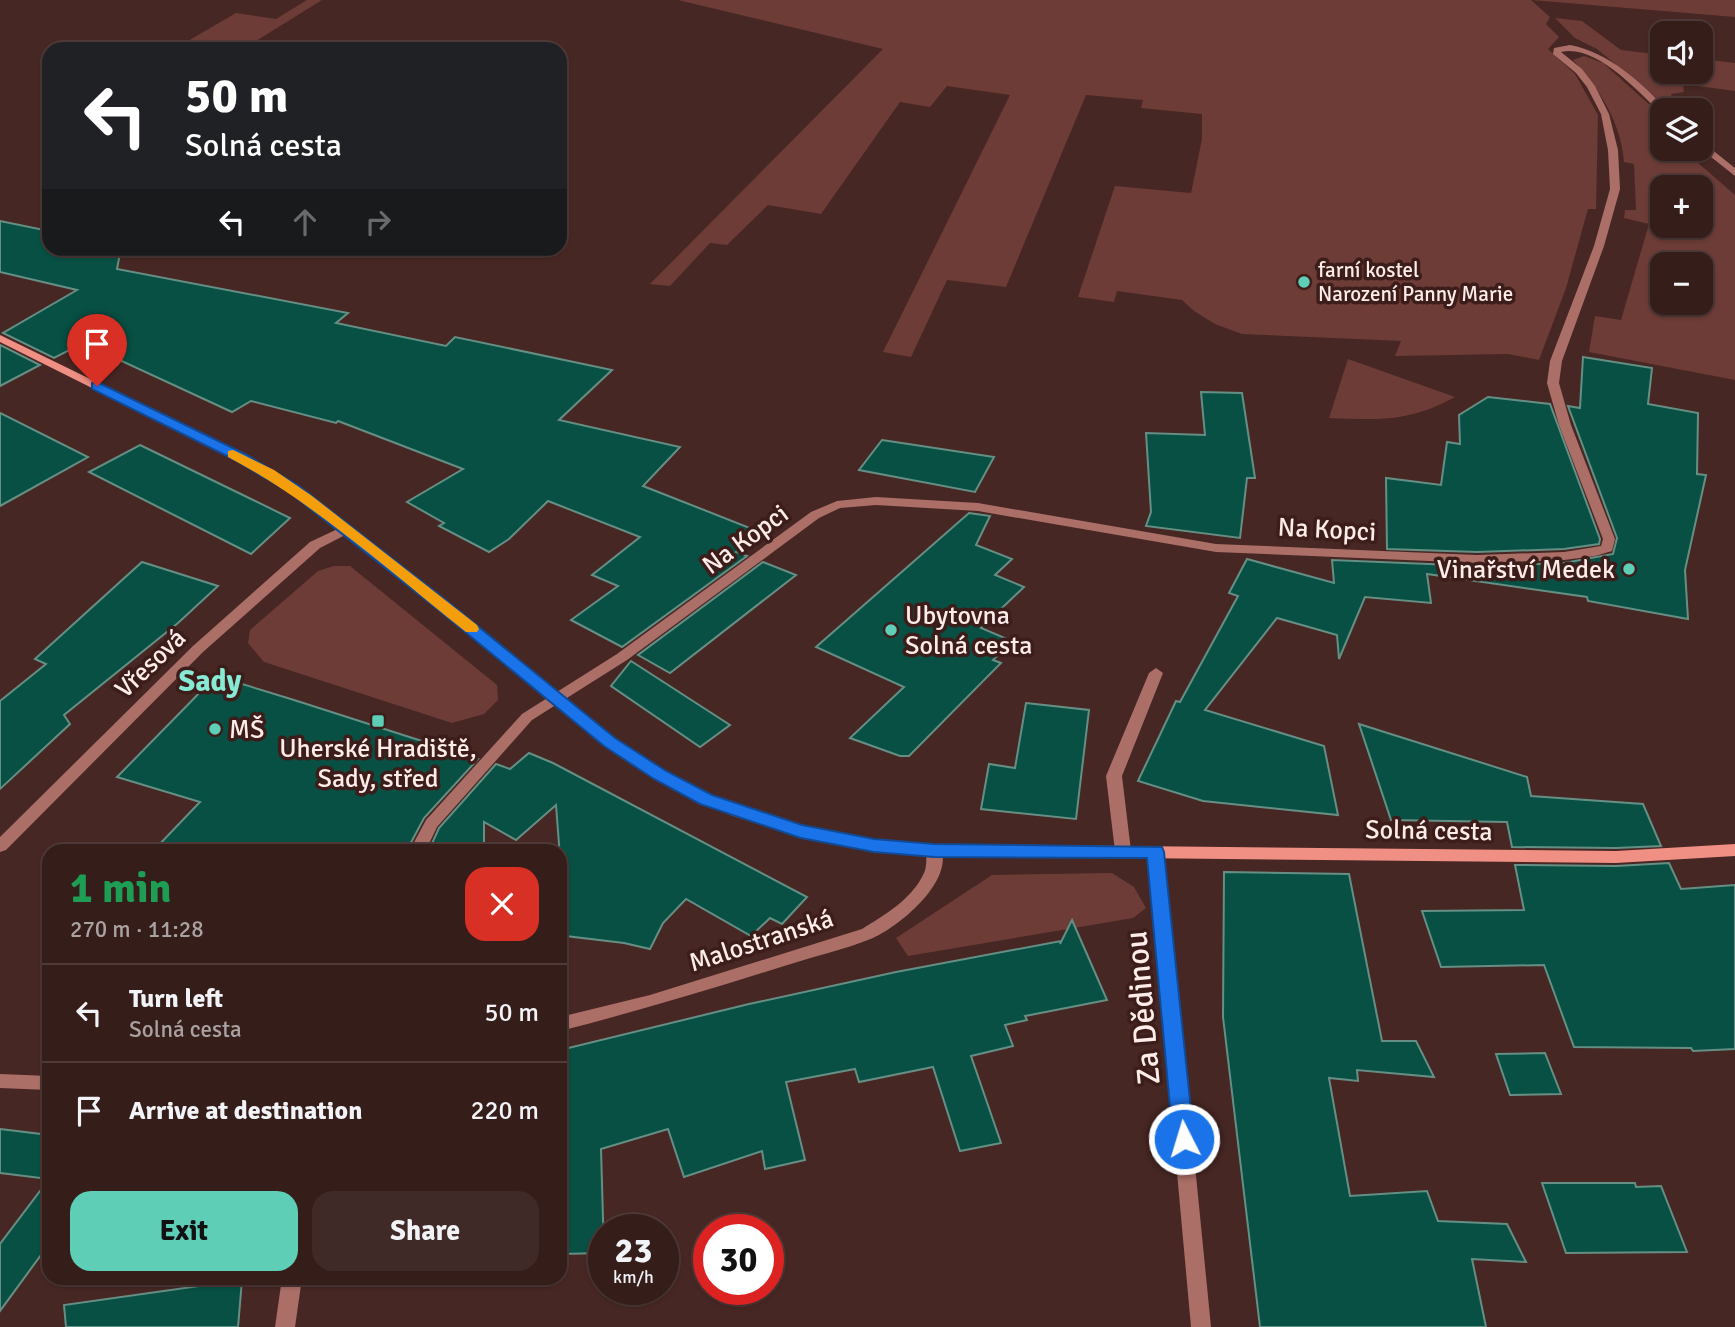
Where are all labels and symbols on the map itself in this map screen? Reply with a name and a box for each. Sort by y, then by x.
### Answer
place label: farní kostel Narození Panny Marie [1318,257,1513,307]
marker: farní kostel Narození Panny Marie [1296,274,1312,290]
pin [67,314,127,386]
street label: Na Kopci [696,498,795,582]
street label: Na Kopci [1277,511,1377,549]
place label: Vinařství Medek [1437,554,1615,586]
marker: Vinařství Medek [1621,561,1637,577]
place label: Ubytovna Solná cesta [905,600,1032,662]
street label: Vřesová [109,622,193,705]
marker: Ubytovna Solná cesta [883,622,899,638]
district label: Sady [178,663,242,700]
marker: Uherské Hradiště, Sady, střed [370,713,386,729]
place label: MŠ [229,714,264,746]
marker: MŠ [207,721,223,737]
place label: Uherské Hradiště, Sady, střed [279,733,477,795]
street label: Solná cesta [1365,814,1493,848]
street label: Malostranská [685,903,838,979]
street label: Za Dědinou [1116,929,1169,1087]
position arrow [1147,1102,1221,1176]
speed limit sign: 30 [693,1214,784,1305]

